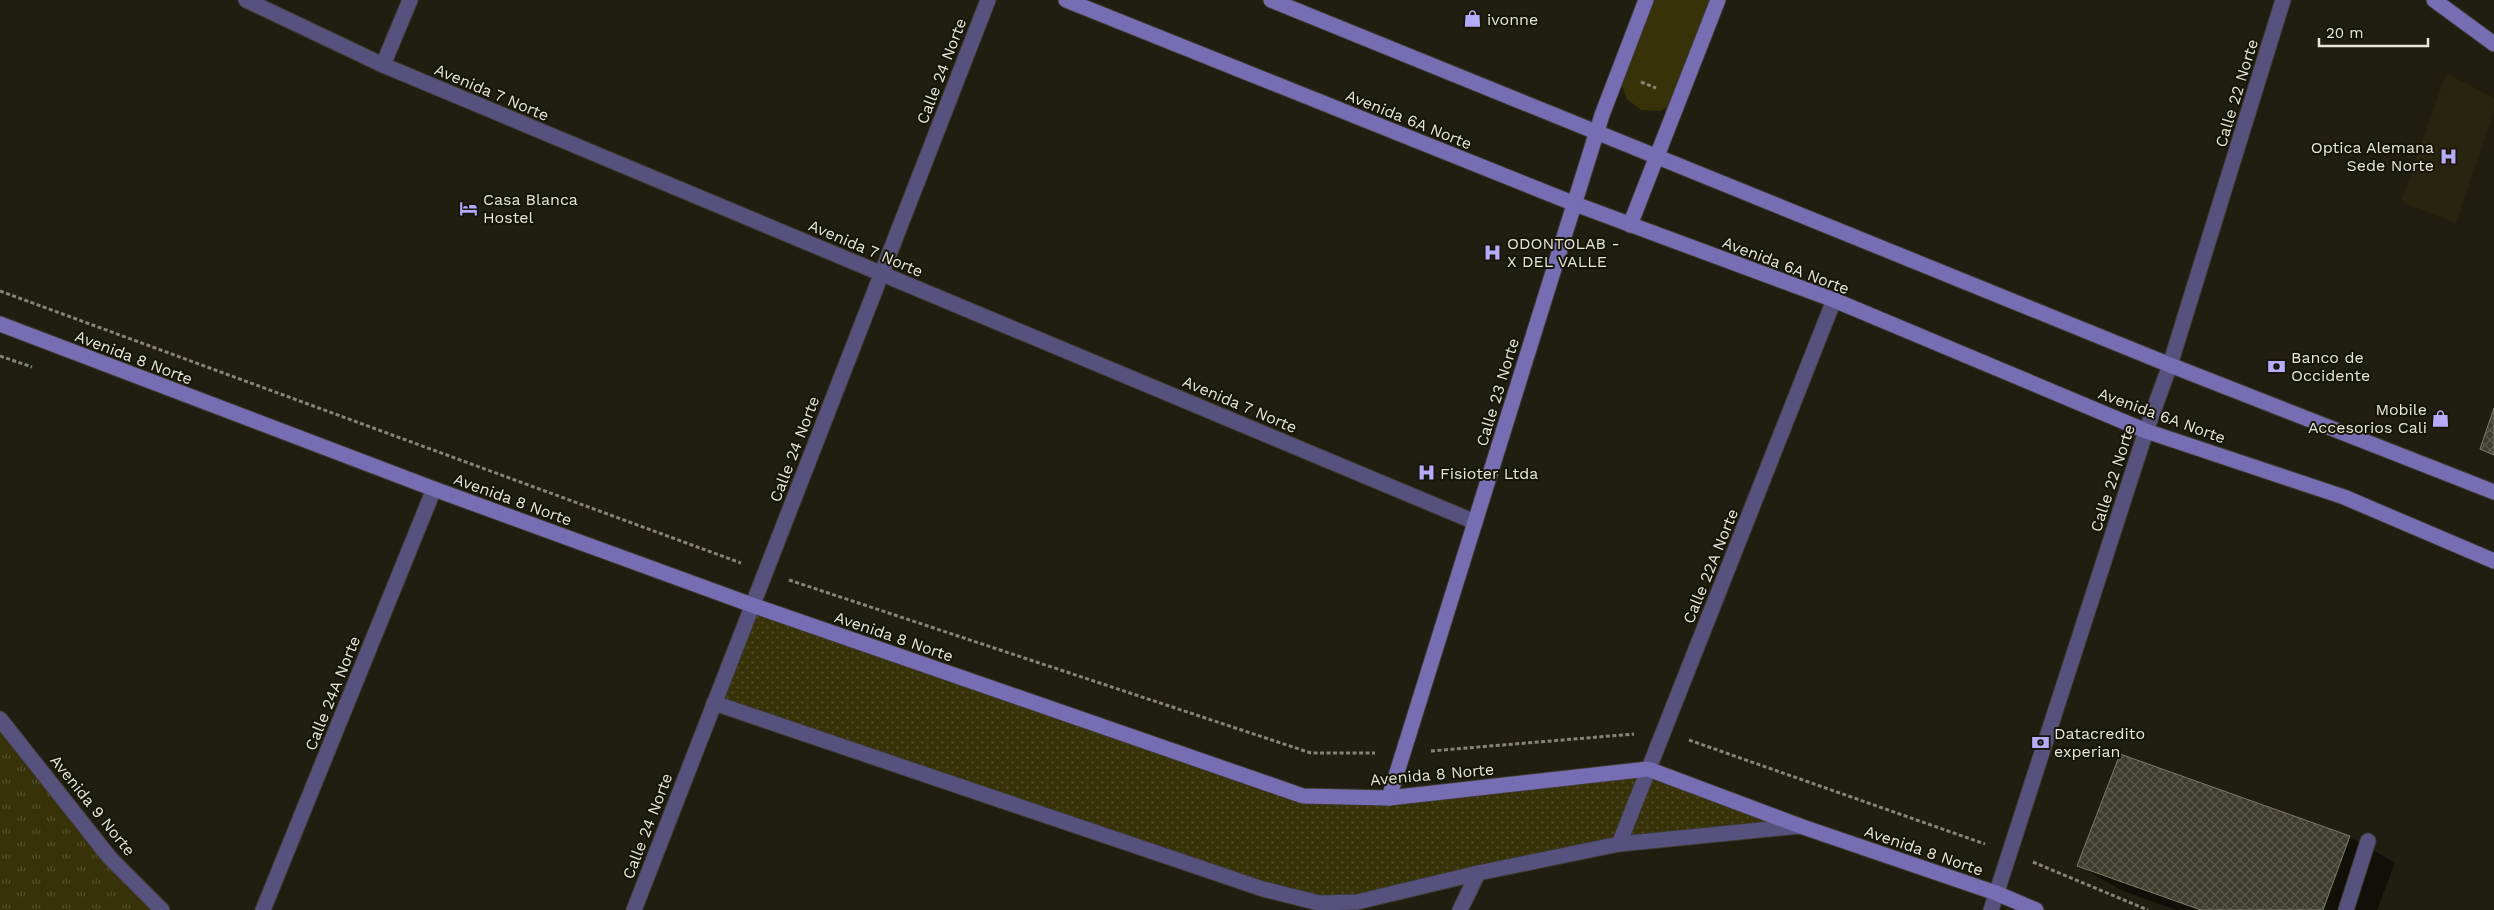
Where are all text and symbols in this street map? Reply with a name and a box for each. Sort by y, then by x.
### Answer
shop icon: ivonne [1463,9,1483,29]
place label: ivonne [1487,10,1538,29]
scale bar [2319,15,2428,47]
street label: Calle 24 Norte [913,16,970,127]
text: 20 m [2326,24,2364,42]
street label: Calle 22 Norte [2211,37,2262,149]
street label: Avenida 7 Norte [432,60,552,125]
street label: Avenida 6A Norte [1343,86,1475,153]
place label: Optica Alemana Sede Norte [2311,138,2434,175]
hospital icon: Optica Alemana Sede Norte [2438,146,2458,166]
place label: Casa Blanca Hostel [483,190,578,227]
hotel icon: Casa Blanca Hostel [459,198,479,218]
street label: Avenida 7 Norte [806,216,926,281]
street label: Avenida 6A Norte [1720,233,1852,298]
place label: ODONTOLAB - X DEL VALLE [1507,234,1620,271]
hospital icon: ODONTOLAB - X DEL VALLE [1483,242,1503,262]
street label: Avenida 8 Norte [72,326,195,389]
street label: Calle 23 Norte [1472,336,1523,448]
place label: Banco de Occidente [2291,348,2370,385]
bank icon: Banco de Occidente [2267,356,2287,376]
street label: Avenida 7 Norte [1180,372,1300,437]
street label: Avenida 6A Norte [2096,384,2228,447]
street label: Calle 24 Norte [766,394,823,505]
place label: Mobile Accesorios Cali [2308,400,2427,437]
shop icon: Mobile Accesorios Cali [2431,408,2451,428]
street label: Calle 22 Norte [2086,422,2139,534]
hospital icon: Fisioter Ltda [1416,463,1436,483]
place label: Fisioter Ltda [1440,464,1538,483]
street label: Avenida 8 Norte [451,469,575,530]
street label: Calle 22A Norte [1679,506,1742,626]
street label: Avenida 8 Norte [832,607,956,666]
street label: Calle 24A Norte [301,633,364,753]
place label: Datacredito experian [2054,724,2145,761]
bank icon: Datacredito experian [2030,732,2050,752]
street label: Avenida 9 Norte [46,751,139,860]
street label: Avenida 8 Norte [1369,760,1495,789]
street label: Calle 24 Norte [619,771,676,882]
street label: Avenida 8 Norte [1862,821,1986,880]

